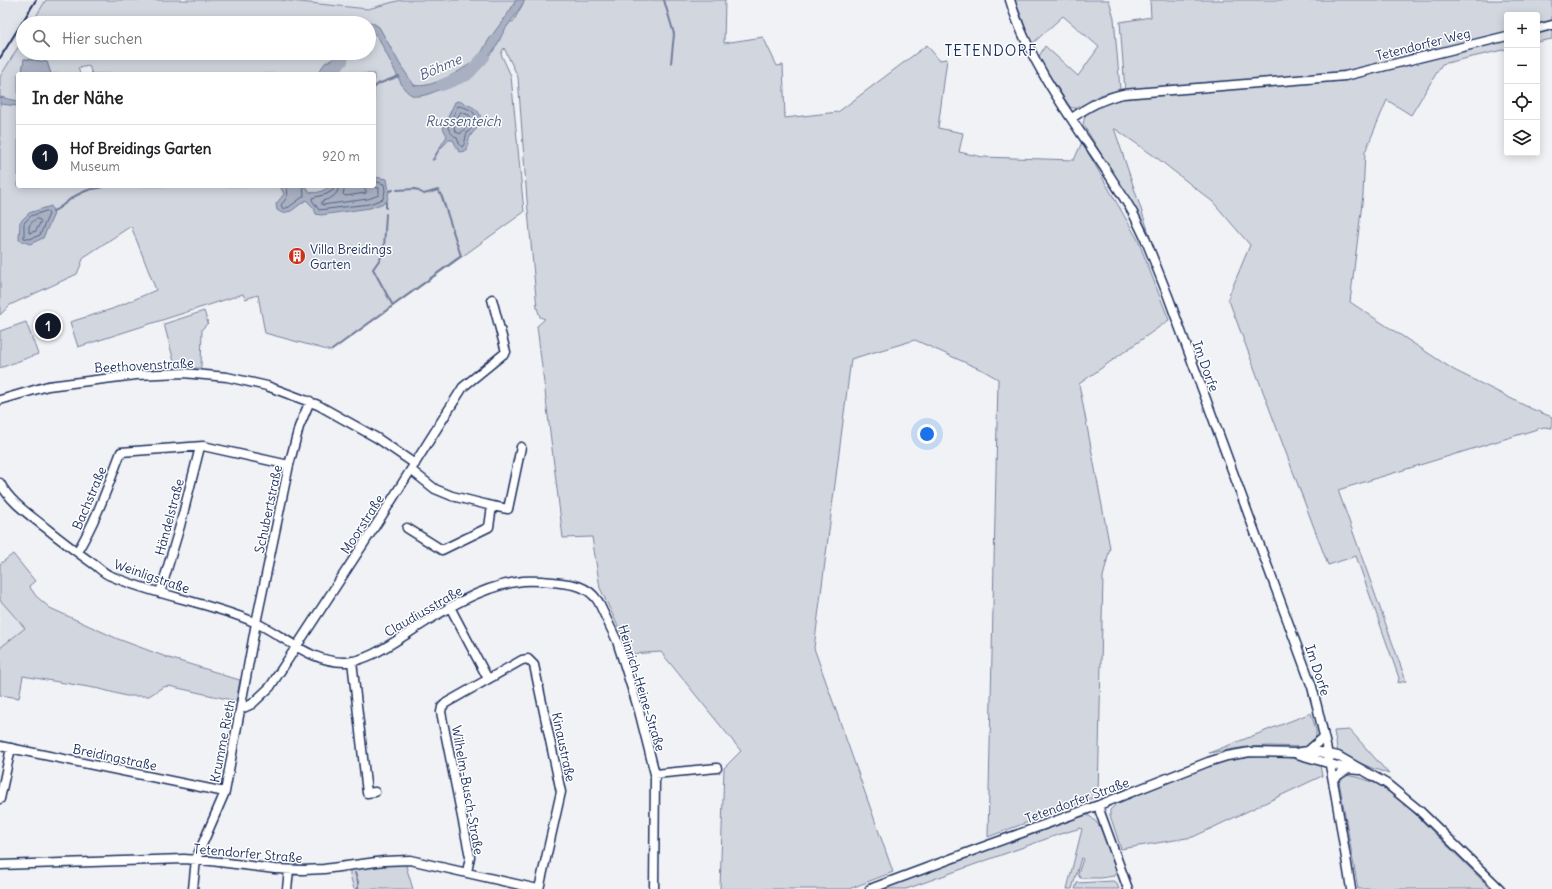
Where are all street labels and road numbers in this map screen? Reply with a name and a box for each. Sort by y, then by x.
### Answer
street label: Tetendorfer Weg [1374,25,1472,64]
street label: Im Dorfe [1189,338,1223,394]
street label: Beethovenstraße [94,354,194,377]
street label: Schubertstraße [251,463,286,555]
street label: Bachstraße [69,464,110,532]
street label: Händelstraße [151,477,188,557]
street label: Moorstraße [337,491,388,557]
street label: Weinligstraße [112,556,192,597]
street label: Claudiusstraße [381,582,465,641]
street label: Heinrich-Heine-Straße [614,623,669,753]
street label: Im Dorfe [1301,642,1334,698]
street label: Krumme Rieth [206,698,239,784]
street label: Kinaustraße [548,711,579,783]
street label: Wilhelm-Busch-Straße [448,724,487,856]
street label: Breidingstraße [71,740,159,775]
street label: Tetendorfer Straße [1023,774,1131,827]
street label: Tetendorfer Straße [193,840,303,867]

